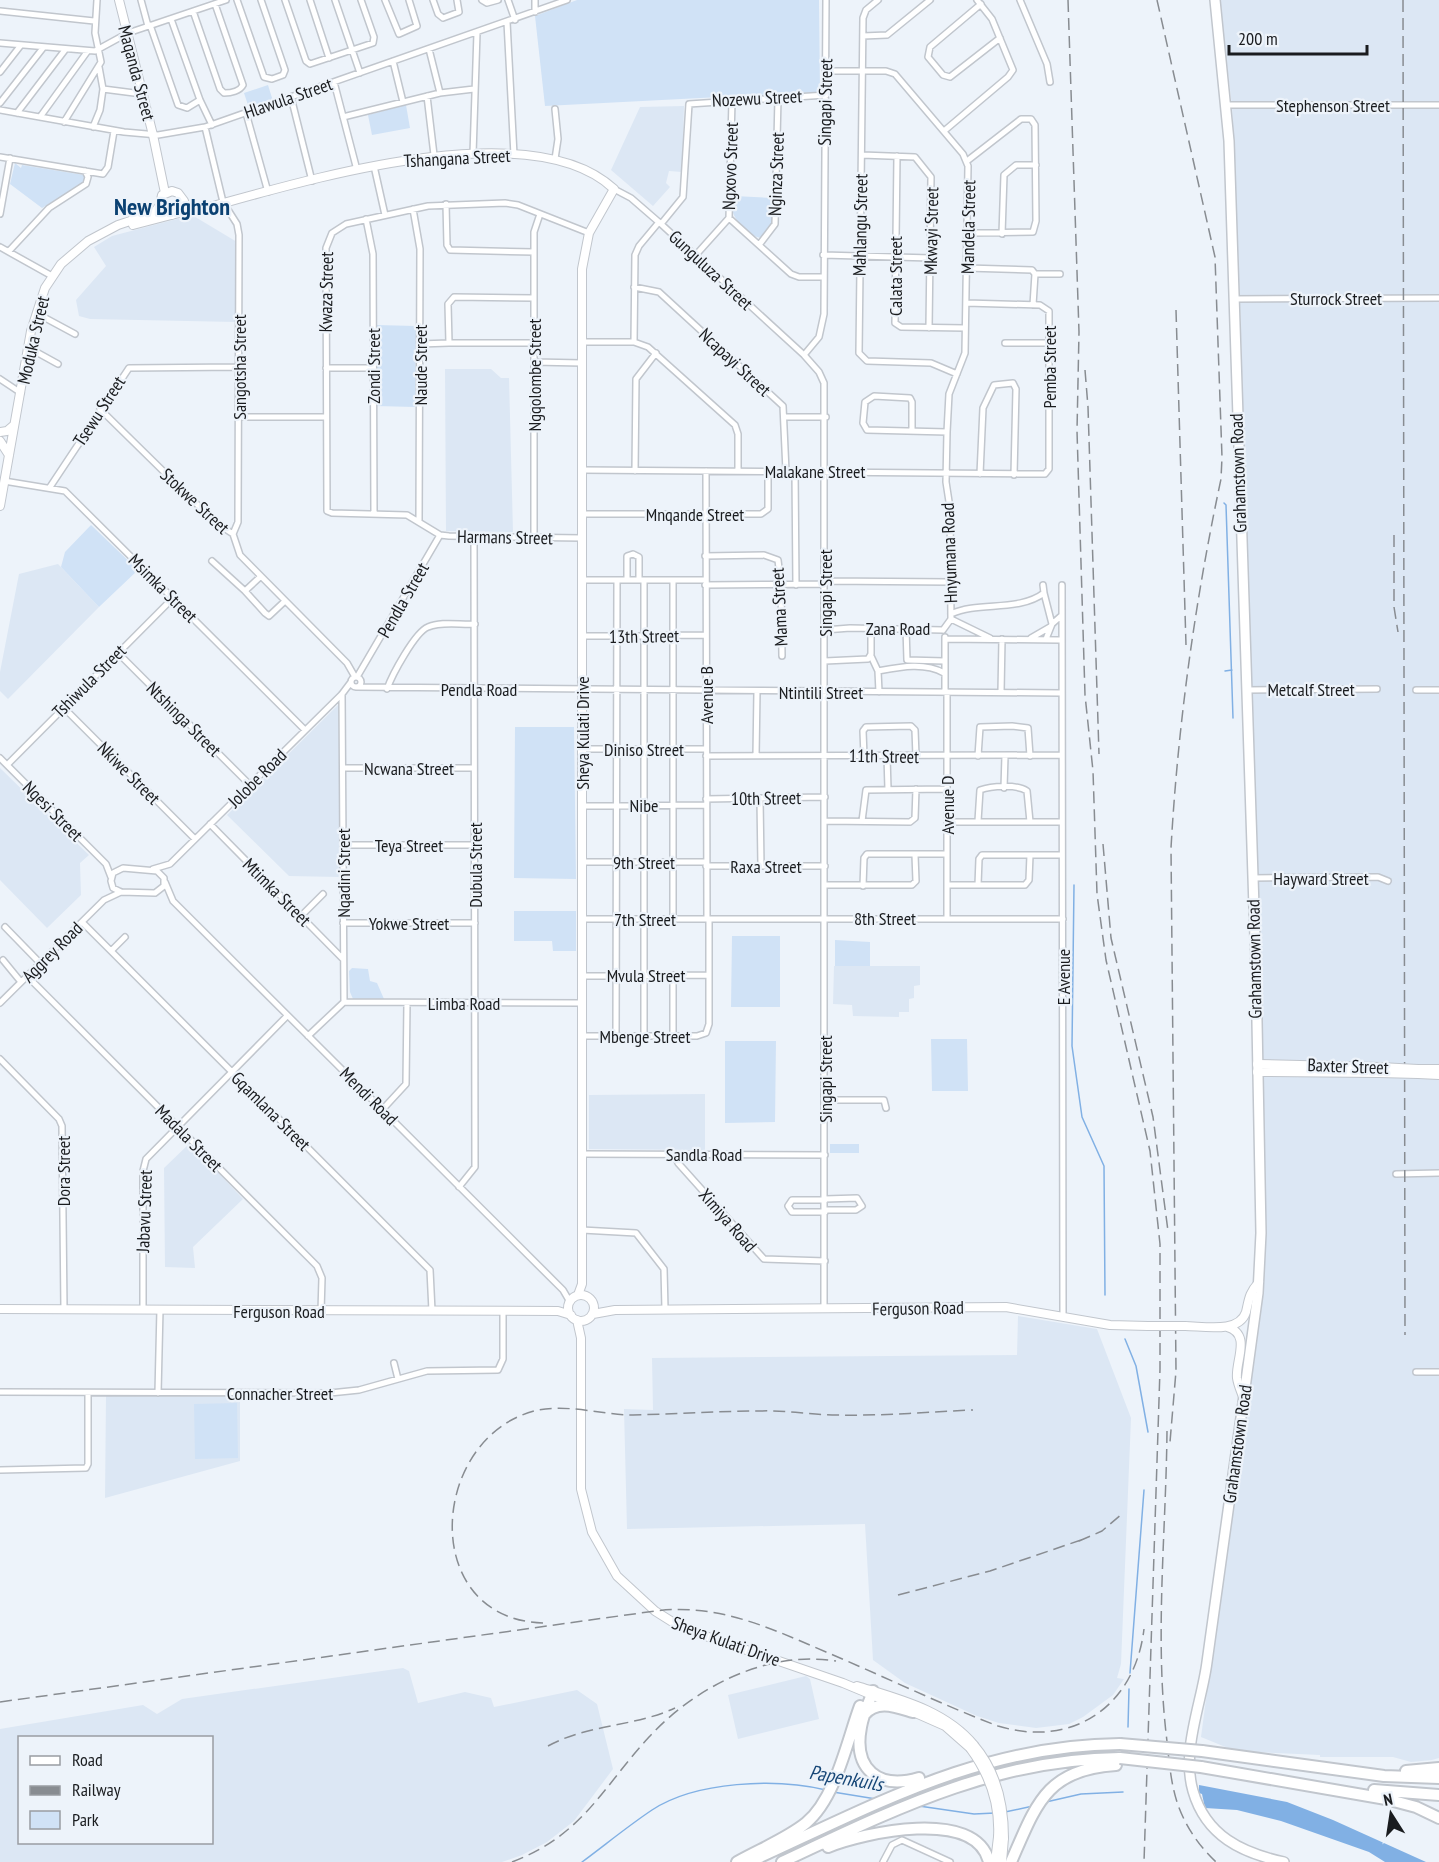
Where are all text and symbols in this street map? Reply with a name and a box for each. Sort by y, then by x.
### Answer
scale bar [1229,18,1367,56]
street label: Maqanda Street [113,23,161,123]
text: 200 m [1238,27,1278,50]
street label: Singapi Street [813,58,837,146]
street label: Hlawula Street [241,72,335,124]
street label: Nozewu Street [711,84,803,112]
street label: Stephenson Street [1276,94,1390,117]
street label: Ngxovo Street [717,122,743,210]
street label: Nginza Street [763,132,789,216]
street label: Tshangana Street [403,144,511,172]
street label: Mahlangu Street [848,173,872,276]
street label: Mandela Street [956,180,980,274]
street label: Mkwayi Street [919,187,943,275]
district label: New Brighton [114,191,230,222]
street label: Gunguluza Street [664,225,758,315]
street label: Calata Street [884,236,907,316]
street label: Kwaza Street [314,251,338,333]
street label: Sturrock Street [1290,287,1382,310]
street label: Moduka Street [12,293,54,386]
street label: Sangotsha Street [228,314,251,420]
street label: Ngqolombe Street [523,318,546,432]
street label: Ncapayi Street [694,323,776,401]
street label: Naude Street [409,324,432,406]
street label: Pemba Street [1038,326,1061,408]
street label: Zondi Street [362,328,385,404]
street label: Tsewu Street [68,371,130,451]
street label: Grahamstown Road [1224,413,1252,533]
street label: Malakane Street [765,460,865,483]
street label: Stokwe Street [156,463,234,539]
street label: Hnyumana Road [936,502,962,604]
street label: Mnqande Street [646,503,744,526]
street label: Harmans Street [457,525,553,549]
street label: Msimka Street [124,549,202,627]
street label: Singapi Street [814,549,837,637]
street label: Pendla Street [372,558,434,642]
street label: Mama Street [765,567,793,647]
street label: Zana Road [866,617,930,640]
street label: 13th Street [609,624,679,648]
street label: Tshiwula Street [47,639,131,723]
street label: Avenue B [695,666,718,724]
street label: Sheya Kulati Drive [571,676,594,790]
street label: Ntshinga Street [142,677,226,761]
street label: Pendla Road [441,678,517,701]
street label: Metcalf Street [1267,678,1355,701]
street label: Ntintili Street [779,681,863,704]
street label: Nkiwe Street [93,737,165,809]
street label: Diniso Street [604,738,684,761]
street label: Jolobe Road [222,744,291,813]
street label: 11th Street [849,744,919,768]
street label: Ncwana Street [364,757,454,780]
street label: Ngesi Street [18,776,88,846]
street label: Avenue D [936,776,959,834]
street label: 10th Street [731,786,801,810]
street label: Nibe [630,794,658,817]
street label: Dubula Street [464,822,487,908]
street label: Nqadini Street [332,828,355,918]
street label: Teya Street [375,834,443,857]
street label: 9th Street [613,851,675,874]
street label: Mtimka Street [238,853,316,931]
street label: Raxa Street [730,855,802,878]
street label: Hayward Street [1273,867,1369,890]
street label: Grahamstown Road [1241,899,1267,1019]
street label: 8th Street [854,907,916,930]
street label: 7th Street [614,908,676,931]
street label: Yokwe Street [369,912,449,935]
street label: Aggrey Road [17,917,87,987]
street label: E Avenue [1052,949,1075,1005]
street label: Mvula Street [607,964,685,987]
street label: Limba Road [428,992,500,1015]
street label: Mbenge Street [600,1025,690,1048]
street label: Singapi Street [814,1035,837,1123]
street label: Baxter Street [1307,1053,1389,1079]
street label: Mendi Road [335,1062,403,1130]
street label: Gqamlana Street [226,1066,316,1156]
street label: Madala Street [150,1099,228,1177]
street label: Dora Street [52,1136,75,1206]
street label: Sandla Road [666,1143,742,1166]
street label: Jabavu Street [131,1169,157,1254]
street label: Ximiya Road [694,1183,762,1257]
street label: Ferguson Road [872,1296,964,1320]
street label: Ferguson Road [233,1300,325,1323]
street label: Connacher Street [227,1382,333,1405]
street label: Grahamstown Road [1217,1383,1257,1505]
street label: Sheya Kulati Drive [669,1611,783,1671]
legend [18,1736,213,1844]
text: Road [72,1748,103,1771]
water label: Papenkuils [807,1759,887,1798]
text: Railway [72,1778,121,1801]
north arrow [1361,1784,1421,1844]
text: N [1382,1789,1394,1810]
text: Park [72,1808,99,1831]

